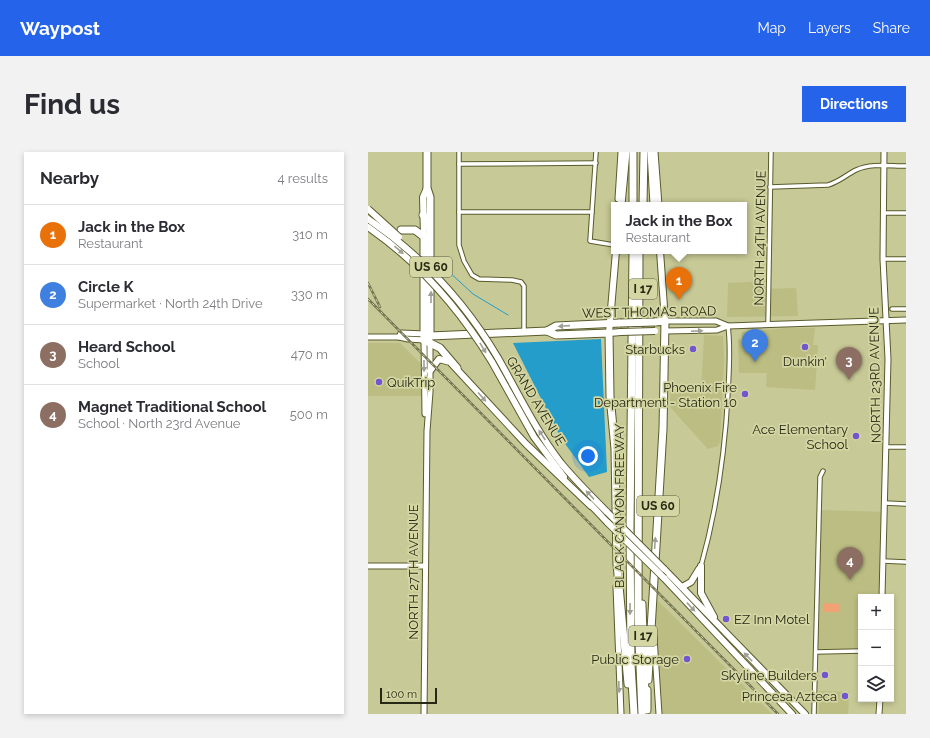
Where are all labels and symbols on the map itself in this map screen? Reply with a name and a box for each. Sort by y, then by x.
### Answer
street label: NORTH 24TH AVENUE [751,170,769,306]
one-way arrow [394,246,404,255]
road number: US 60 [410,257,452,277]
pin: 1 [666,267,692,300]
road number: I 17 [629,279,657,299]
one-way arrow [428,290,434,303]
street label: WEST THOMAS ROAD [582,303,716,321]
street label: NORTH 23RD AVENUE [866,307,884,443]
one-way arrow [558,322,570,329]
one-way arrow [691,327,703,334]
pin: 2 [742,329,768,362]
one-way arrow [480,342,487,354]
place label: Starbucks [625,342,685,357]
marker: Dunkin' [800,342,810,352]
marker: Starbucks [688,344,698,354]
pin: 3 [836,347,862,380]
street label: GRAND AVENUE [503,354,569,448]
place label: Dunkin' [783,354,827,369]
one-way arrow [421,360,427,373]
place label: QuikTrip [387,375,435,390]
marker: QuikTrip [374,377,384,387]
place label: Phoenix Fire Department - Station 10 [594,380,737,410]
marker: Phoenix Fire Department - Station 10 [740,389,750,399]
one-way arrow [478,392,487,403]
place label: Ace Elementary School [752,422,848,452]
street label: BLACK CANYON FREEWAY [612,423,627,588]
one-way arrow [538,430,546,440]
marker: Ace Elementary School [851,431,861,441]
your location [578,446,598,466]
one-way arrow [585,490,595,500]
road number: US 60 [637,496,679,516]
street label: NORTH 27TH AVENUE [406,504,421,640]
one-way arrow [652,537,659,549]
pin: 4 [837,547,863,580]
one-way arrow [686,602,695,612]
one-way arrow [627,603,633,616]
place label: EZ Inn Motel [734,612,810,627]
marker: EZ Inn Motel [721,614,731,624]
road number: I 17 [629,626,657,646]
place label: Public Storage [591,652,679,667]
one-way arrow [744,652,753,661]
marker: Public Storage [682,654,692,664]
place label: Skyline Builders [721,668,817,683]
marker: Skyline Builders [820,670,830,680]
one-way arrow [615,681,622,693]
scale bar [380,686,437,705]
place label: Princesa Azteca [742,689,837,704]
marker: Princesa Azteca [840,691,850,701]

